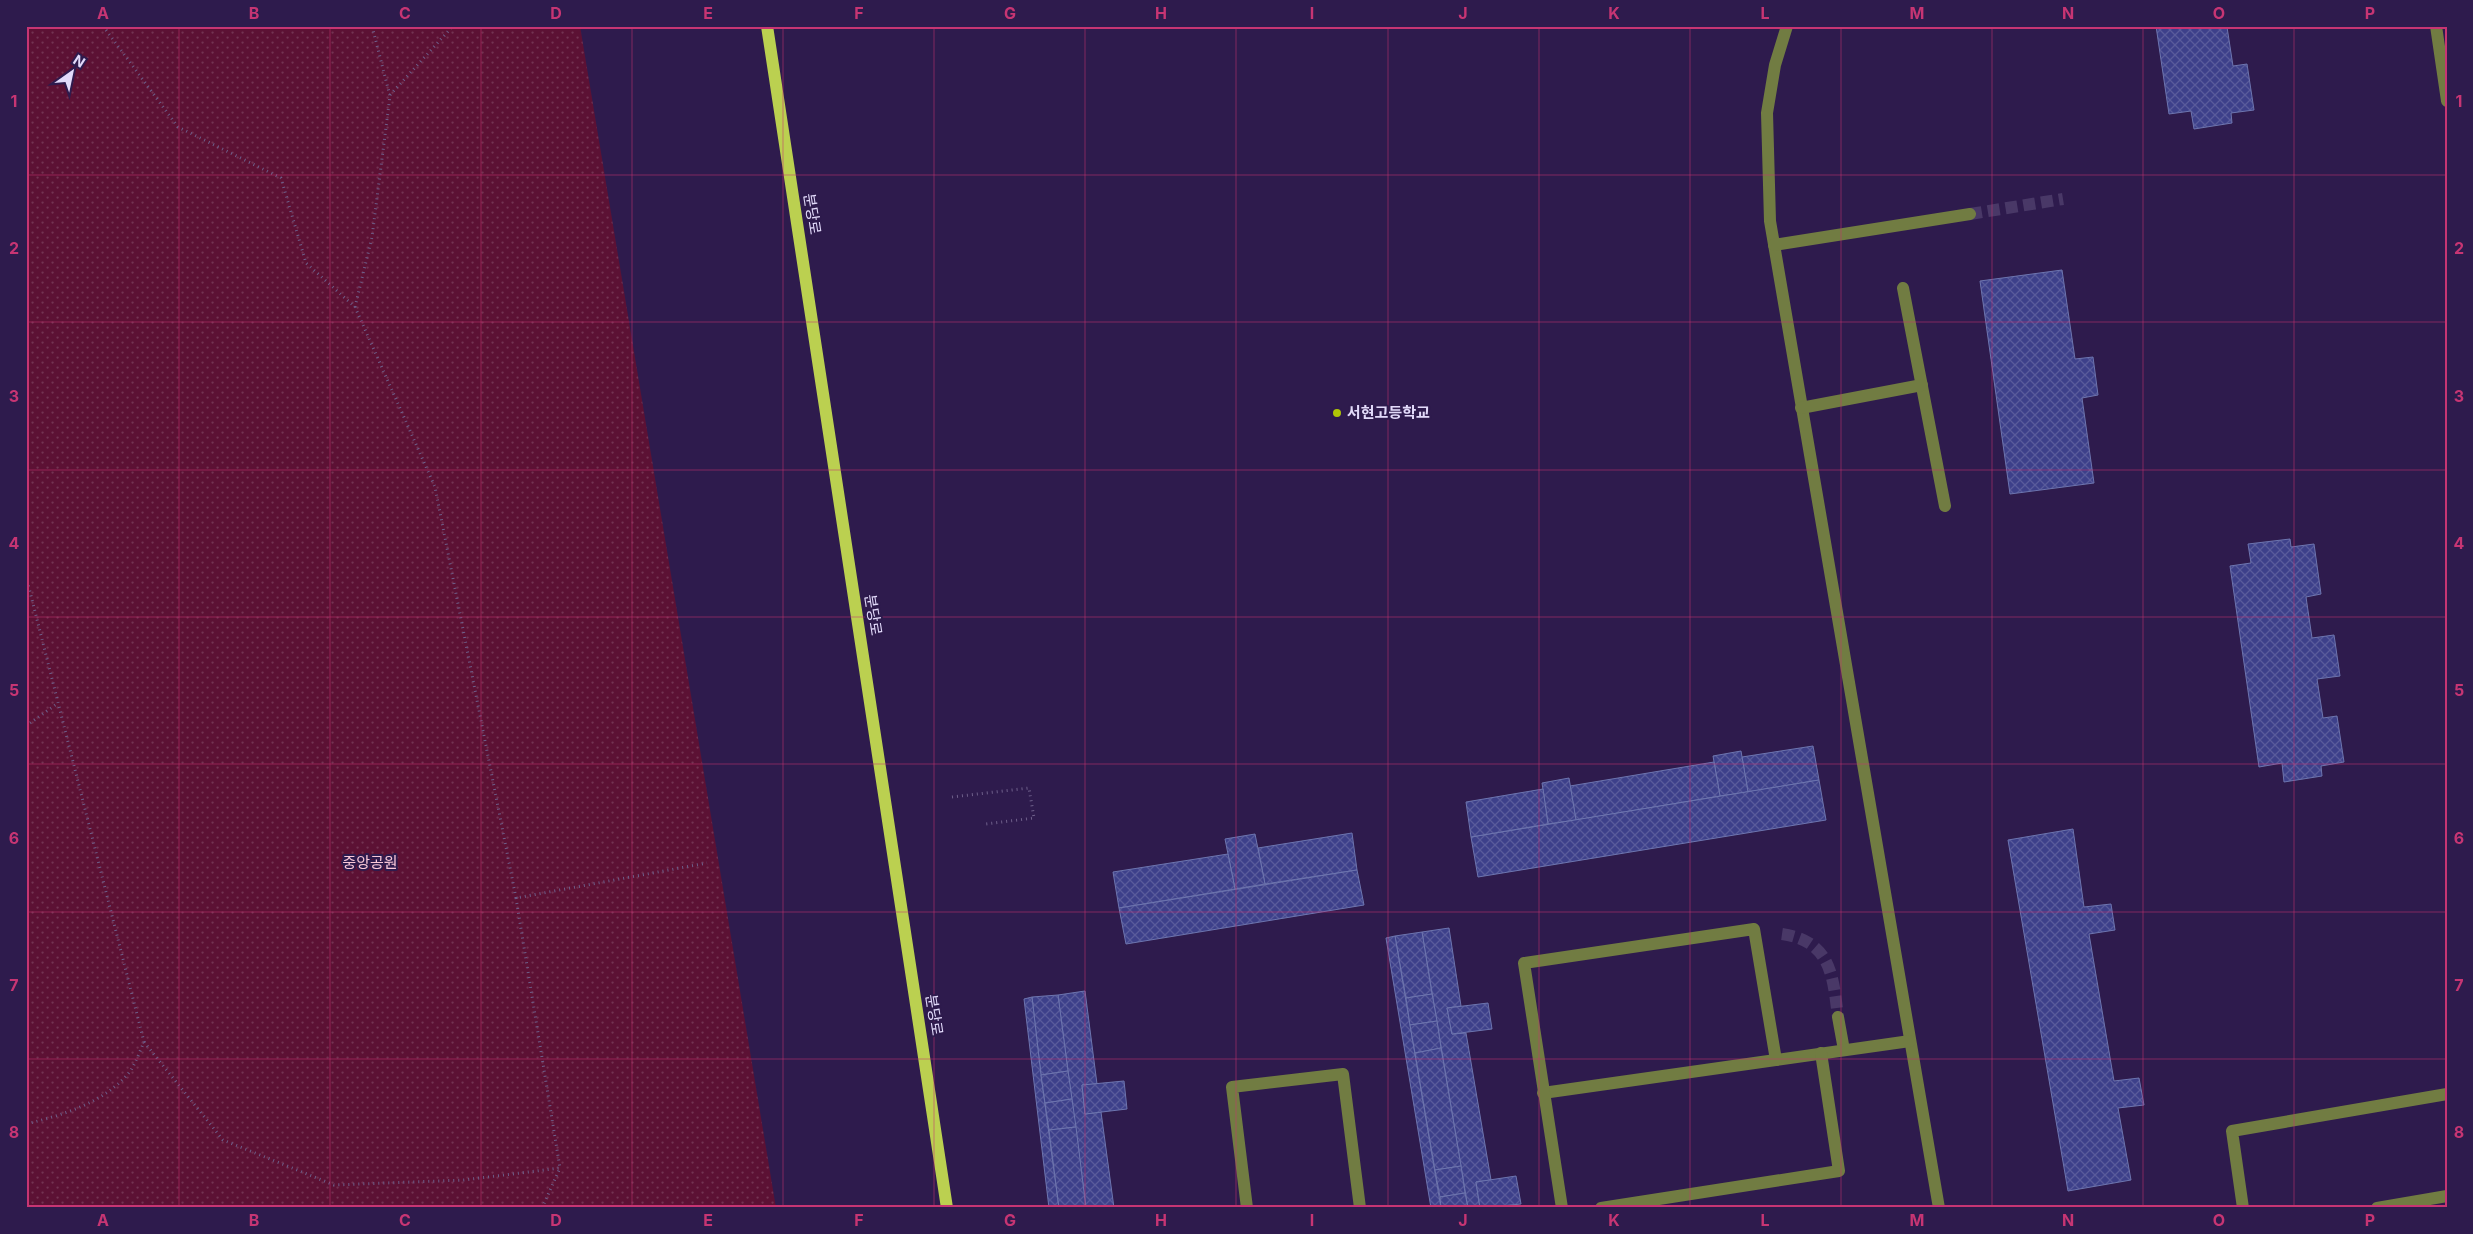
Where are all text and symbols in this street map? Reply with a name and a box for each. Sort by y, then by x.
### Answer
text: A [97,3,109,23]
text: B [249,3,259,23]
text: C [399,3,411,23]
text: D [550,3,562,23]
text: E [703,3,713,23]
text: F [854,3,864,23]
text: G [1004,3,1016,23]
text: H [1155,3,1167,23]
text: I [1310,3,1314,23]
text: J [1458,3,1468,23]
text: K [1608,3,1620,23]
text: L [1760,3,1770,23]
text: M [1910,3,1924,23]
text: N [2062,3,2074,23]
text: O [2213,3,2225,23]
text: P [2365,3,2375,23]
north arrow [48,48,98,98]
text: N [70,51,88,71]
text: 1 [11,91,17,111]
text: 1 [2456,91,2462,111]
street label: 분당로 [800,192,825,236]
text: 2 [9,238,19,258]
text: 2 [2454,238,2464,258]
text: 3 [9,386,19,406]
text: 3 [2454,386,2464,406]
place label: 서현고등학교 [1347,403,1430,422]
marker: 서현고등학교 [1331,407,1343,419]
text: 4 [9,533,20,553]
text: 4 [2454,533,2465,553]
street label: 분당로 [861,593,886,637]
text: 5 [9,680,19,700]
text: 5 [2454,680,2464,700]
text: 6 [9,828,19,848]
text: 6 [2454,828,2464,848]
park label: 중앙공원 [342,853,398,872]
text: 7 [9,975,19,995]
text: 7 [2454,975,2464,995]
street label: 분당로 [922,993,947,1037]
text: 8 [9,1122,19,1142]
text: 8 [2454,1122,2464,1142]
text: A [97,1210,109,1230]
text: B [249,1210,259,1230]
text: C [399,1210,411,1230]
text: D [550,1210,562,1230]
text: E [703,1210,713,1230]
text: F [854,1210,864,1230]
text: G [1004,1210,1016,1230]
text: H [1155,1210,1167,1230]
text: I [1310,1210,1314,1230]
text: J [1458,1210,1468,1230]
text: K [1608,1210,1620,1230]
text: L [1760,1210,1770,1230]
text: M [1910,1210,1924,1230]
text: N [2062,1210,2074,1230]
text: O [2213,1210,2225,1230]
text: P [2365,1210,2375,1230]

